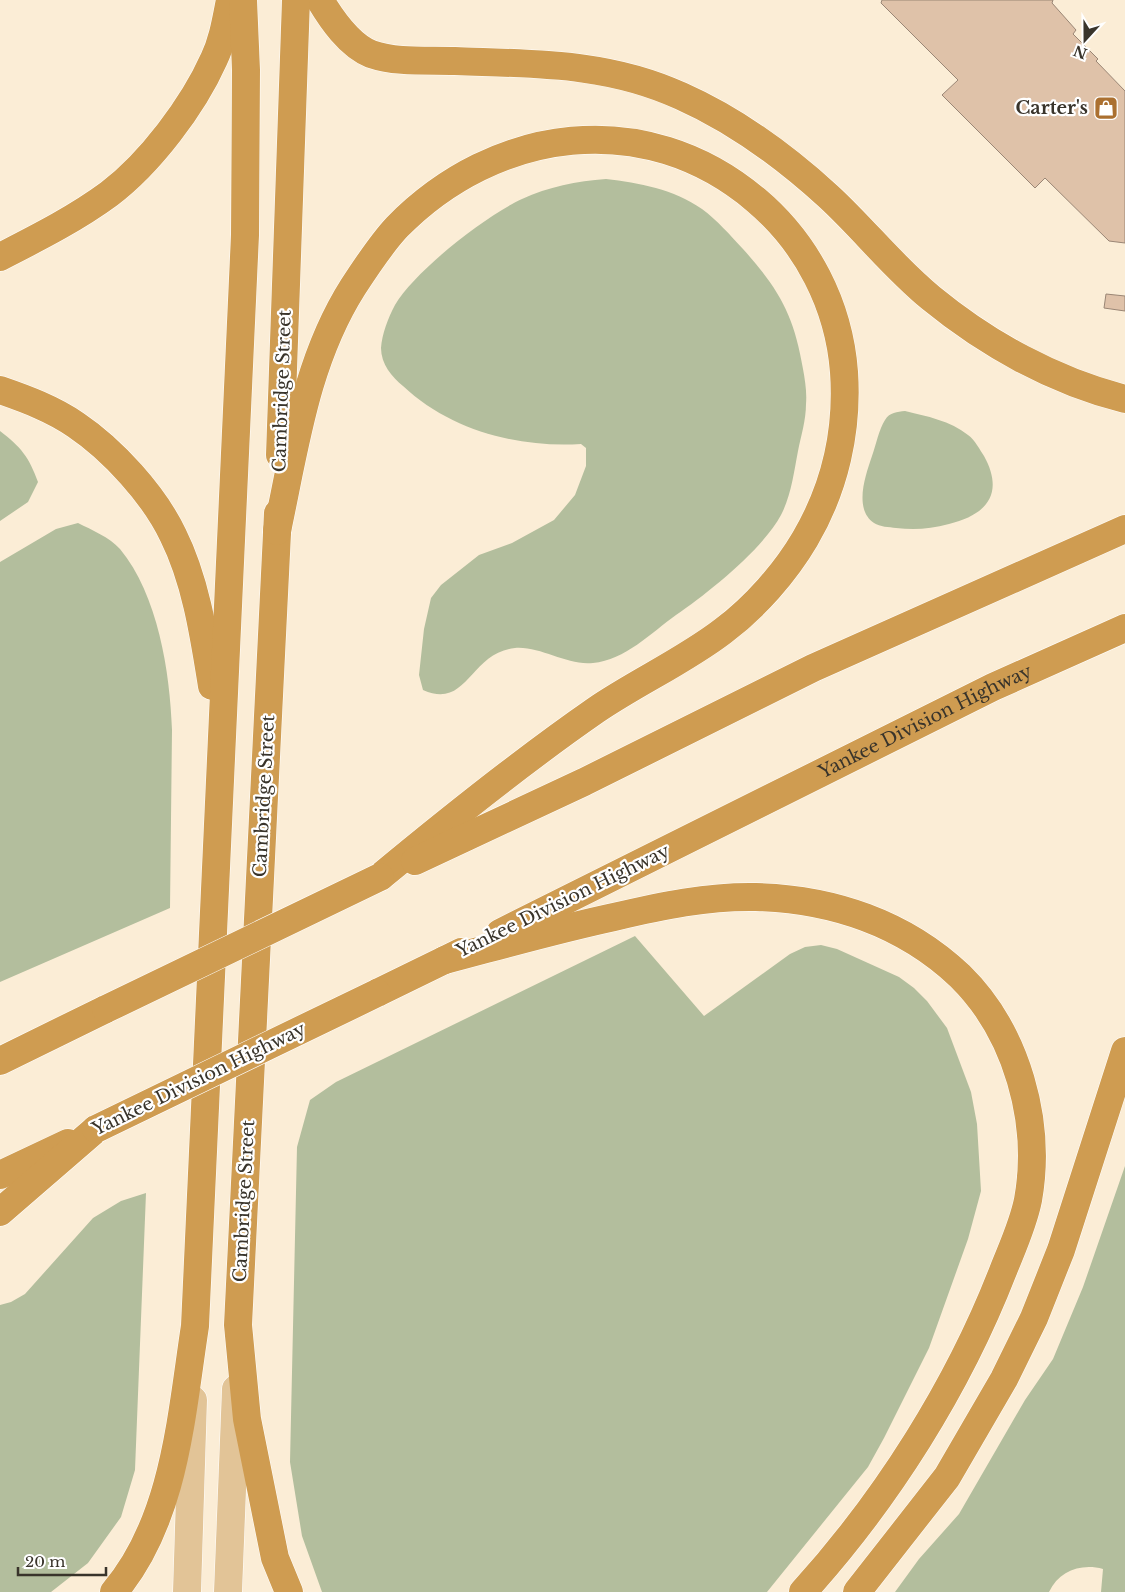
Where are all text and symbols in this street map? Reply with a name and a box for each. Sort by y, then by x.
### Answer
north arrow [1060,15,1110,65]
text: N [1071,41,1090,63]
shop icon: Carter's [1093,95,1119,121]
place label: Carter's [1016,97,1088,119]
street label: Cambridge Street [268,309,296,473]
street label: Yankee Division Highway [814,660,1036,784]
street label: Cambridge Street [249,714,279,878]
street label: Yankee Division Highway [452,839,674,963]
street label: Yankee Division Highway [88,1017,310,1141]
street label: Cambridge Street [229,1119,259,1283]
scale bar [18,1544,105,1576]
text: 20 m [25,1552,65,1571]

